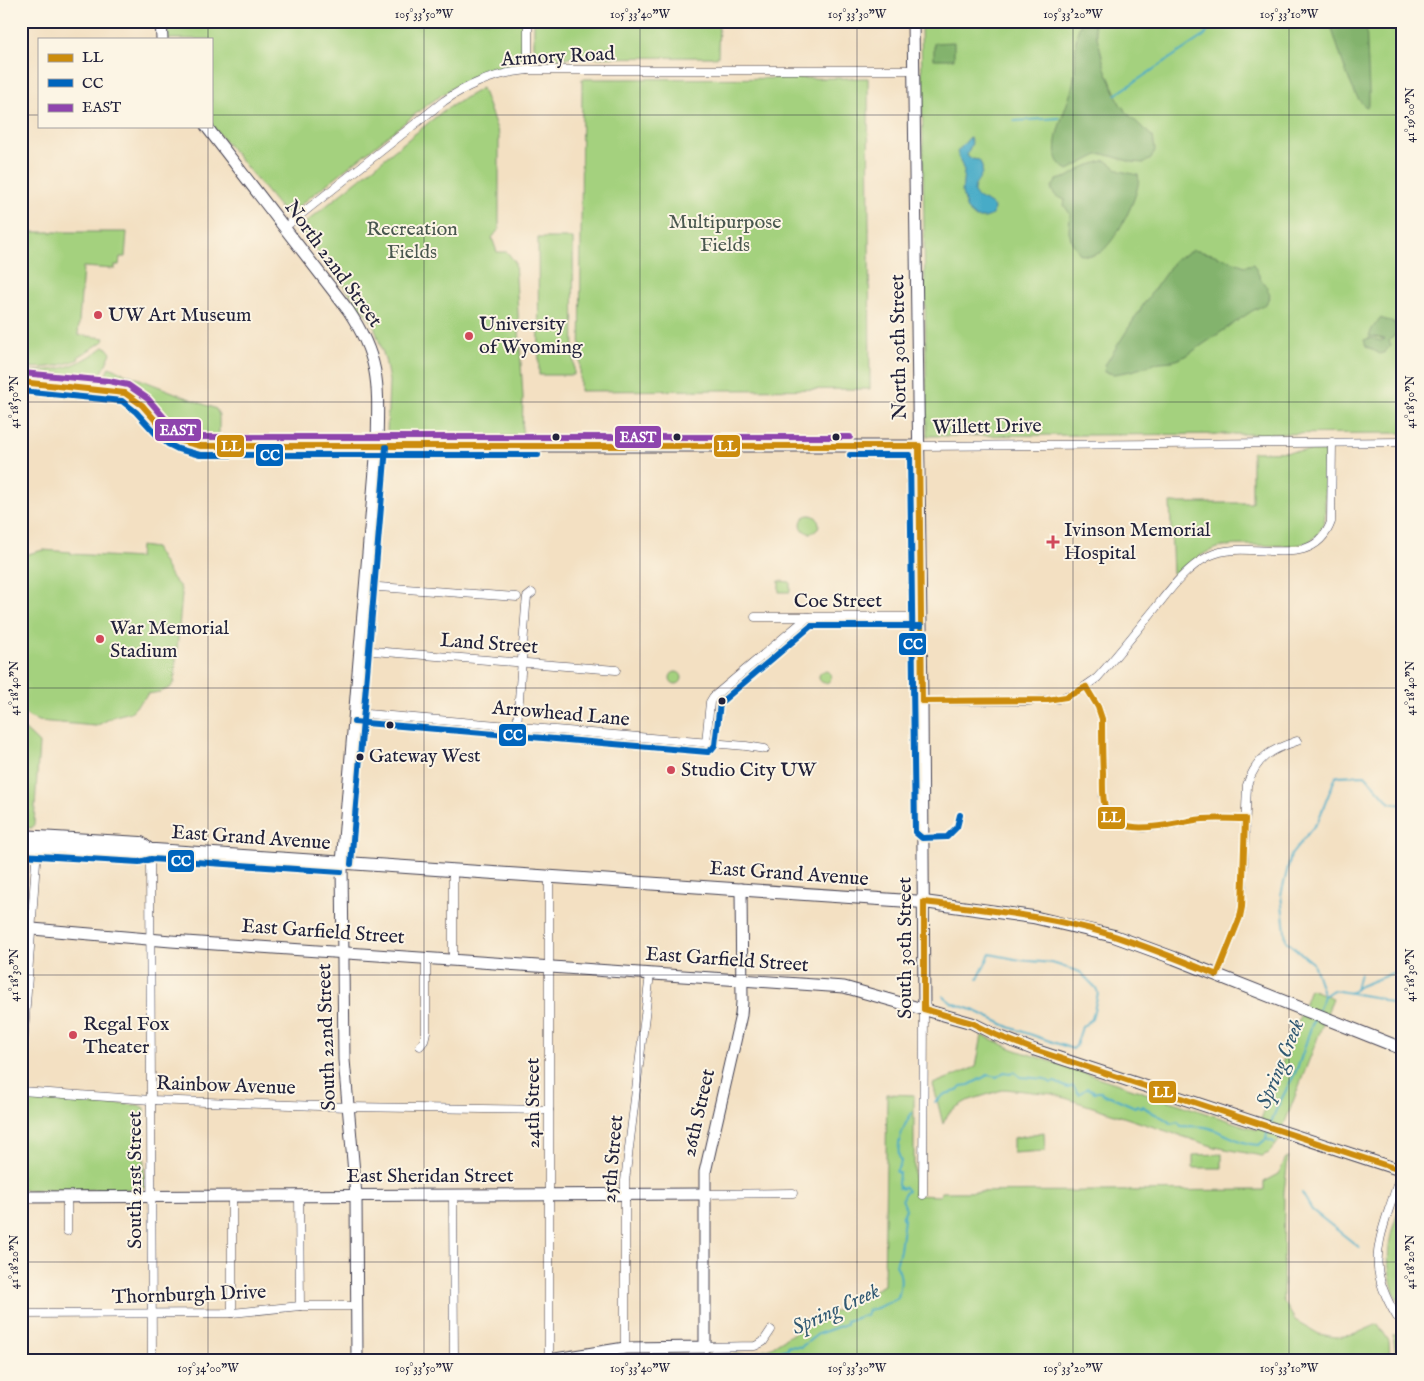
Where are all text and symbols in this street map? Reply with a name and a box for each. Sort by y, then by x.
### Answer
text: 105°33'50"W [395,7,454,22]
text: 105°33'40"W [610,7,671,22]
text: 105°33'30"W [828,7,887,22]
text: 105°33'20"W [1043,7,1103,22]
text: 105°33'10"W [1260,7,1319,22]
legend [38,38,212,128]
street label: Armory Road [500,42,616,73]
text: LL [82,48,104,67]
text: CC [82,74,104,93]
text: 41°19'00"N [1403,87,1418,143]
text: EAST [82,98,121,117]
street label: North 22nd Street [279,196,388,332]
park label: Multipurpose Fields [669,210,781,258]
park label: Recreation Fields [366,217,458,265]
street label: North 30th Street [885,274,913,420]
place label: UW Art Museum [108,303,251,328]
marker: UW Art Museum [92,309,104,321]
place label: University of Wyoming [479,312,584,360]
marker: University of Wyoming [463,330,475,342]
text: 41°18'50"N [7,375,22,429]
text: 41°18'50"N [1403,375,1418,429]
street label: Willett Drive [932,414,1042,440]
line badge: EAST [154,418,202,442]
text: EAST [160,422,197,440]
line badge: EAST [614,425,662,449]
text: EAST [620,429,657,447]
unlabelled marker [551,432,561,442]
unlabelled marker [672,432,682,442]
unlabelled marker [831,432,841,442]
line badge: LL [216,434,245,458]
line badge: LL [713,434,741,458]
text: LL [221,438,242,456]
text: LL [717,438,738,456]
line badge: CC [255,443,284,467]
text: CC [260,447,280,465]
place label: Ivinson Memorial Hospital [1064,518,1211,566]
marker: Ivinson Memorial Hospital [1046,535,1060,549]
street label: Coe Street [794,589,882,614]
place label: War Memorial Stadium [110,616,229,664]
street label: Land Street [439,628,539,660]
line badge: CC [898,632,927,656]
marker: War Memorial Stadium [94,633,106,645]
text: CC [903,636,923,654]
text: 41°18'40"N [7,660,22,715]
text: 41°18'40"N [1403,660,1418,715]
street label: Arrowhead Lane [490,695,631,732]
unlabelled marker [717,696,727,706]
unlabelled marker [385,720,395,730]
line badge: CC [498,723,527,747]
text: CC [503,727,523,745]
place label: Gateway West [369,745,481,769]
marker: Gateway West [355,752,365,762]
place label: Studio City UW [681,758,817,783]
marker: Studio City UW [665,764,677,776]
line badge: LL [1097,806,1126,830]
text: LL [1101,809,1122,827]
street label: East Grand Avenue [171,820,331,856]
line badge: CC [167,849,195,873]
text: CC [171,853,191,871]
street label: East Grand Avenue [709,856,869,892]
street label: South 30th Street [893,877,918,1019]
street label: East Garfield Street [241,914,406,950]
street label: East Garfield Street [645,942,810,978]
text: 41°18'30"N [7,948,22,1002]
text: 41°18'30"N [1403,948,1418,1002]
street label: South 22nd Street [312,963,342,1111]
place label: Regal Fox Theater [83,1012,170,1060]
water label: Spring Creek [1251,1015,1311,1113]
marker: Regal Fox Theater [67,1029,79,1041]
street label: 24th Street [521,1057,546,1148]
street label: 26th Street [677,1067,721,1159]
street label: Rainbow Avenue [156,1071,296,1101]
line badge: LL [1148,1080,1177,1104]
text: LL [1153,1084,1174,1102]
street label: South 21st Street [123,1111,148,1249]
street label: 25th Street [597,1114,629,1204]
street label: East Sheridan Street [346,1164,514,1189]
text: 41°18'20"N [7,1234,22,1289]
text: 41°18'20"N [1403,1234,1418,1289]
water label: Spring Creek [788,1278,885,1342]
street label: Thornburgh Drive [111,1280,267,1310]
text: 105°34'00"W [177,1361,239,1376]
text: 105°33'50"W [395,1361,454,1376]
text: 105°33'40"W [610,1361,671,1376]
text: 105°33'30"W [828,1361,887,1376]
text: 105°33'20"W [1043,1361,1103,1376]
text: 105°33'10"W [1260,1361,1319,1376]

